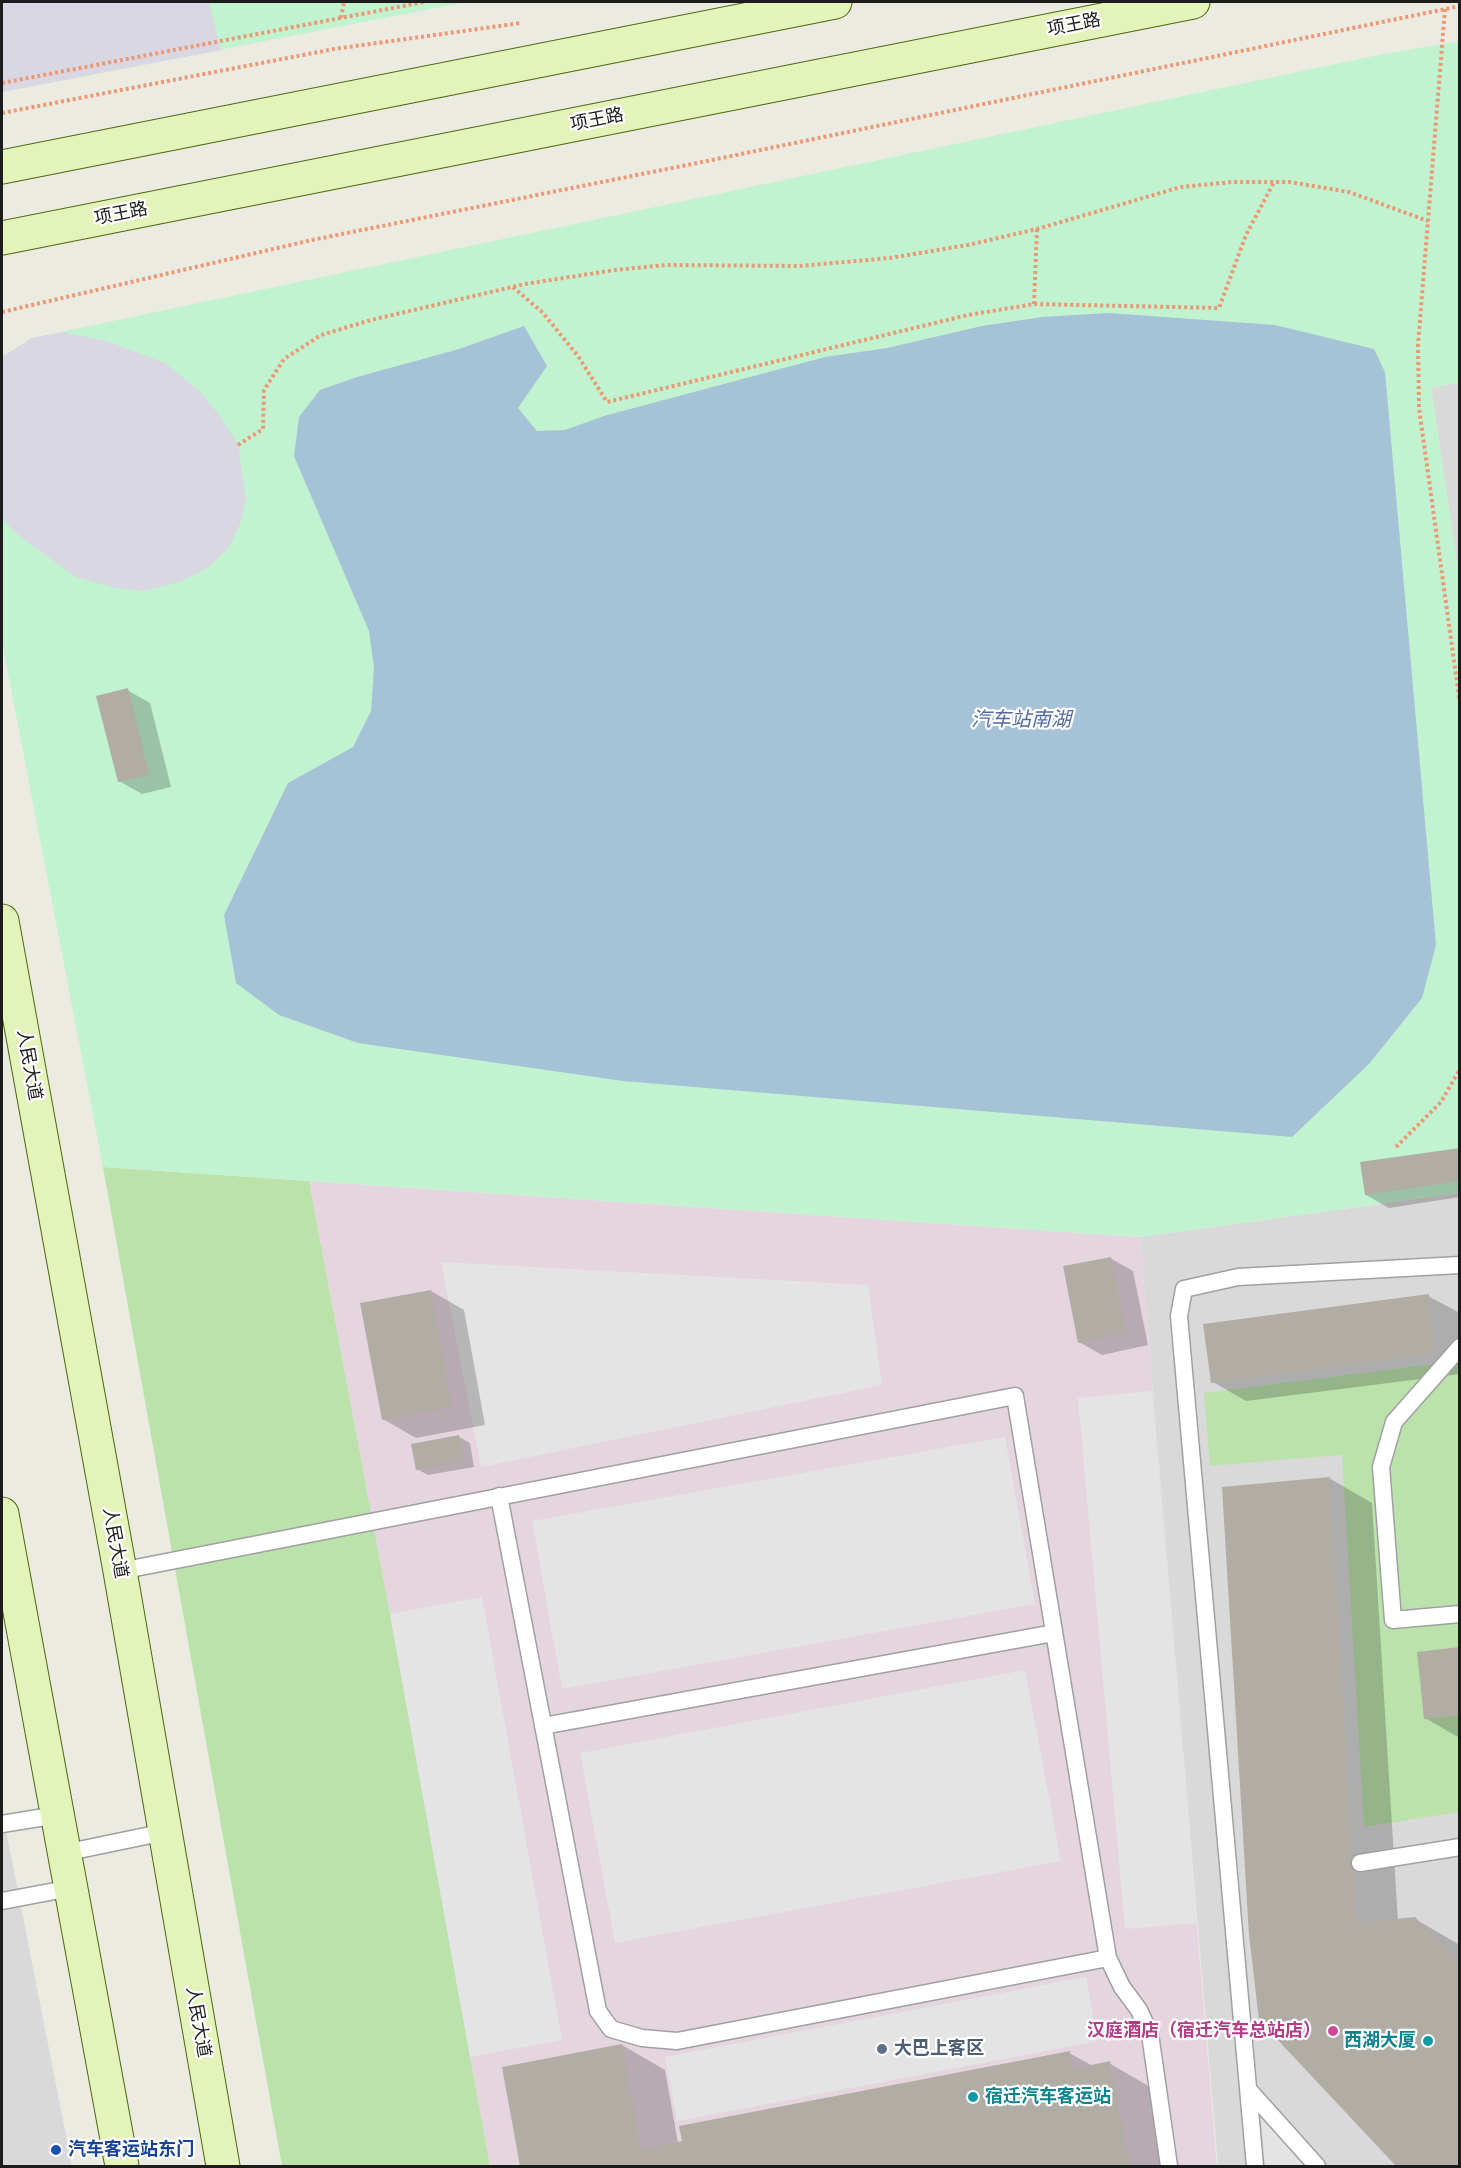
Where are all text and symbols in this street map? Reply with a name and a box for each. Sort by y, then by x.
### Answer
street label: 项王路 [1045,9,1103,41]
street label: 项王路 [568,104,626,136]
street label: 项王路 [92,198,150,230]
water label: 汽车站南湖 [971,708,1071,732]
street label: 人民大道 [12,1028,46,1102]
street label: 人民大道 [98,1506,132,1580]
street label: 人民大道 [181,1985,215,2059]
place label: 汉庭酒店（宿迁汽车总站店） [1087,2020,1321,2042]
marker: 汉庭酒店（宿迁汽车总站店） [1326,2024,1340,2038]
place label: 西湖大厦 [1344,2030,1416,2052]
marker: 西湖大厦 [1421,2034,1435,2048]
place label: 大巴上客区 [894,2038,984,2060]
marker: 大巴上客区 [875,2042,889,2056]
place label: 宿迁汽车客运站 [985,2086,1111,2108]
marker: 宿迁汽车客运站 [966,2090,980,2104]
place label: 汽车客运站东门 [68,2139,194,2161]
marker: 汽车客运站东门 [49,2143,63,2157]

